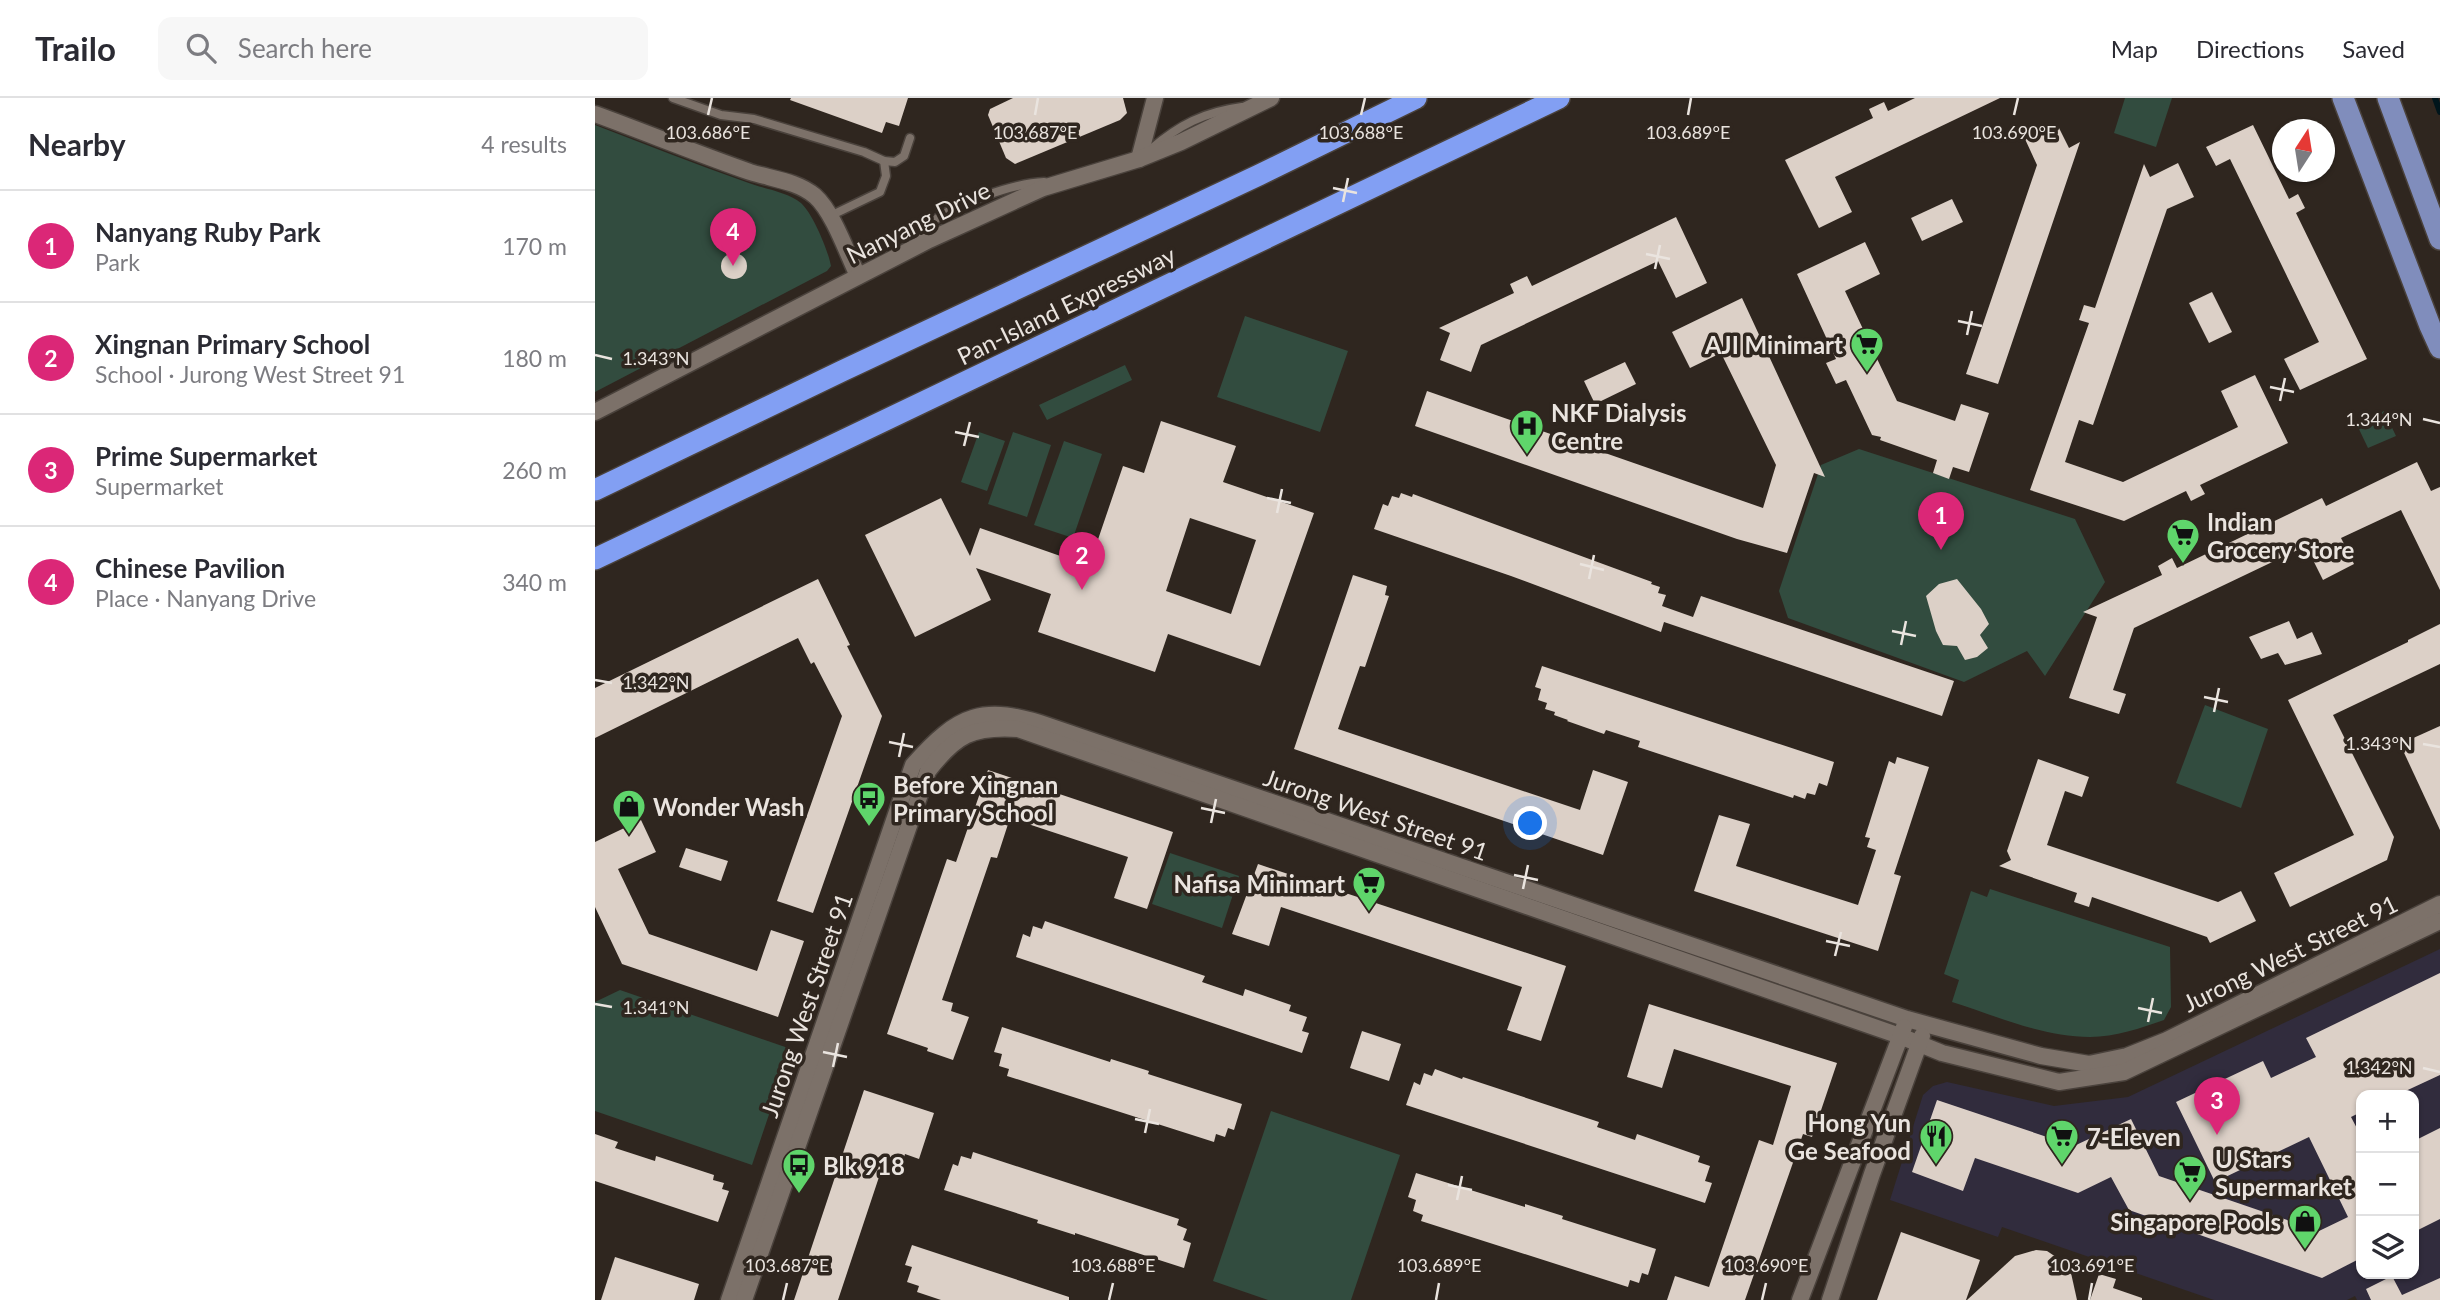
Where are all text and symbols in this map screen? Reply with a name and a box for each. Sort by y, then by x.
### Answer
search box [158,17,648,80]
text: Trailo [35,28,116,68]
icon: search [182,29,220,67]
text: Search here [238,32,372,64]
text: Map [2111,34,2158,63]
text: Directions [2196,34,2304,63]
text: Saved [2342,34,2405,63]
north arrow [2272,119,2335,182]
text: 103.686°E [666,121,750,143]
text: 103.687°E [993,121,1077,143]
text: 103.688°E [1319,121,1403,143]
text: 103.689°E [1646,121,1730,143]
text: 103.690°E [1972,121,2056,143]
text: Nearby [28,126,126,162]
text: 4 results [481,130,567,158]
street label: Nanyang Drive [841,175,995,269]
pin: 4 [710,208,756,266]
text: Nanyang Ruby Park [95,216,321,248]
text: 1 [44,232,58,260]
text: 170 m [502,232,567,260]
street label: Pan-Island Expressway [952,239,1180,370]
text: Park [95,248,140,276]
supermarket icon: AJI Minimart [1848,325,1886,374]
text: Xingnan Primary School [95,328,370,360]
place label: AJI Minimart [1704,330,1843,359]
text: 2 [44,344,58,372]
text: 180 m [502,344,567,372]
text: 1.343°N [622,347,690,369]
text: School · Jurong West Street 91 [95,360,405,388]
place label: NKF Dialysis Centre [1551,398,1687,455]
hospital icon: NKF Dialysis Centre [1508,407,1546,456]
text: 1.344°N [2345,408,2413,430]
text: Prime Supermarket [95,440,318,472]
text: 3 [44,456,58,484]
text: 260 m [502,456,567,484]
text: Supermarket [95,472,224,500]
pin: 1 [1918,492,1964,550]
place label: Indian Grocery Store [2207,507,2355,564]
supermarket icon: Indian Grocery Store [2164,516,2202,565]
pin: 2 [1059,532,1105,590]
text: Chinese Pavilion [95,552,285,584]
text: 4 [44,568,58,596]
text: 340 m [502,568,567,596]
text: Place · Nanyang Drive [95,584,316,612]
text: 1.342°N [622,671,690,693]
text: 1.343°N [2345,732,2413,754]
street label: Jurong West Street 91 [1260,762,1492,866]
place label: Before Xingnan Primary School [893,770,1058,827]
bus stop icon: Before Xingnan Primary School [850,779,888,828]
shop icon: Wonder Wash [610,787,648,836]
place label: Wonder Wash [653,792,805,821]
your location [1513,806,1547,840]
supermarket icon: Nafisa Minimart [1350,864,1388,913]
place label: Nafisa Minimart [1173,869,1345,898]
street label: Jurong West Street 91 [2178,888,2402,1018]
street label: Jurong West Street 91 [754,889,858,1121]
text: 1.341°N [622,996,690,1018]
text: 1.342°N [2345,1056,2413,1078]
pin: 3 [2194,1077,2240,1135]
map controls [2356,1090,2419,1279]
button: + [2356,1090,2419,1153]
place label: Hong Yun Ge Seafood [1788,1108,1911,1165]
restaurant icon: Hong Yun Ge Seafood [1917,1117,1955,1166]
supermarket icon: 7-Eleven [2043,1117,2081,1166]
place label: 7-Eleven [2087,1122,2181,1151]
place label: U Stars Supermarket [2215,1144,2352,1201]
bus stop icon: Blk 918 [780,1146,818,1195]
place label: Blk 918 [823,1151,905,1180]
supermarket icon: U Stars Supermarket [2171,1153,2209,1202]
button: − [2356,1153,2419,1216]
shop icon: Singapore Pools [2286,1202,2324,1251]
place label: Singapore Pools [2110,1207,2281,1236]
button: layers [2356,1216,2419,1279]
text: 103.687°E [745,1254,829,1276]
text: 103.688°E [1071,1254,1155,1276]
text: 103.689°E [1397,1254,1481,1276]
text: 103.690°E [1724,1254,1808,1276]
text: 103.691°E [2050,1254,2134,1276]

